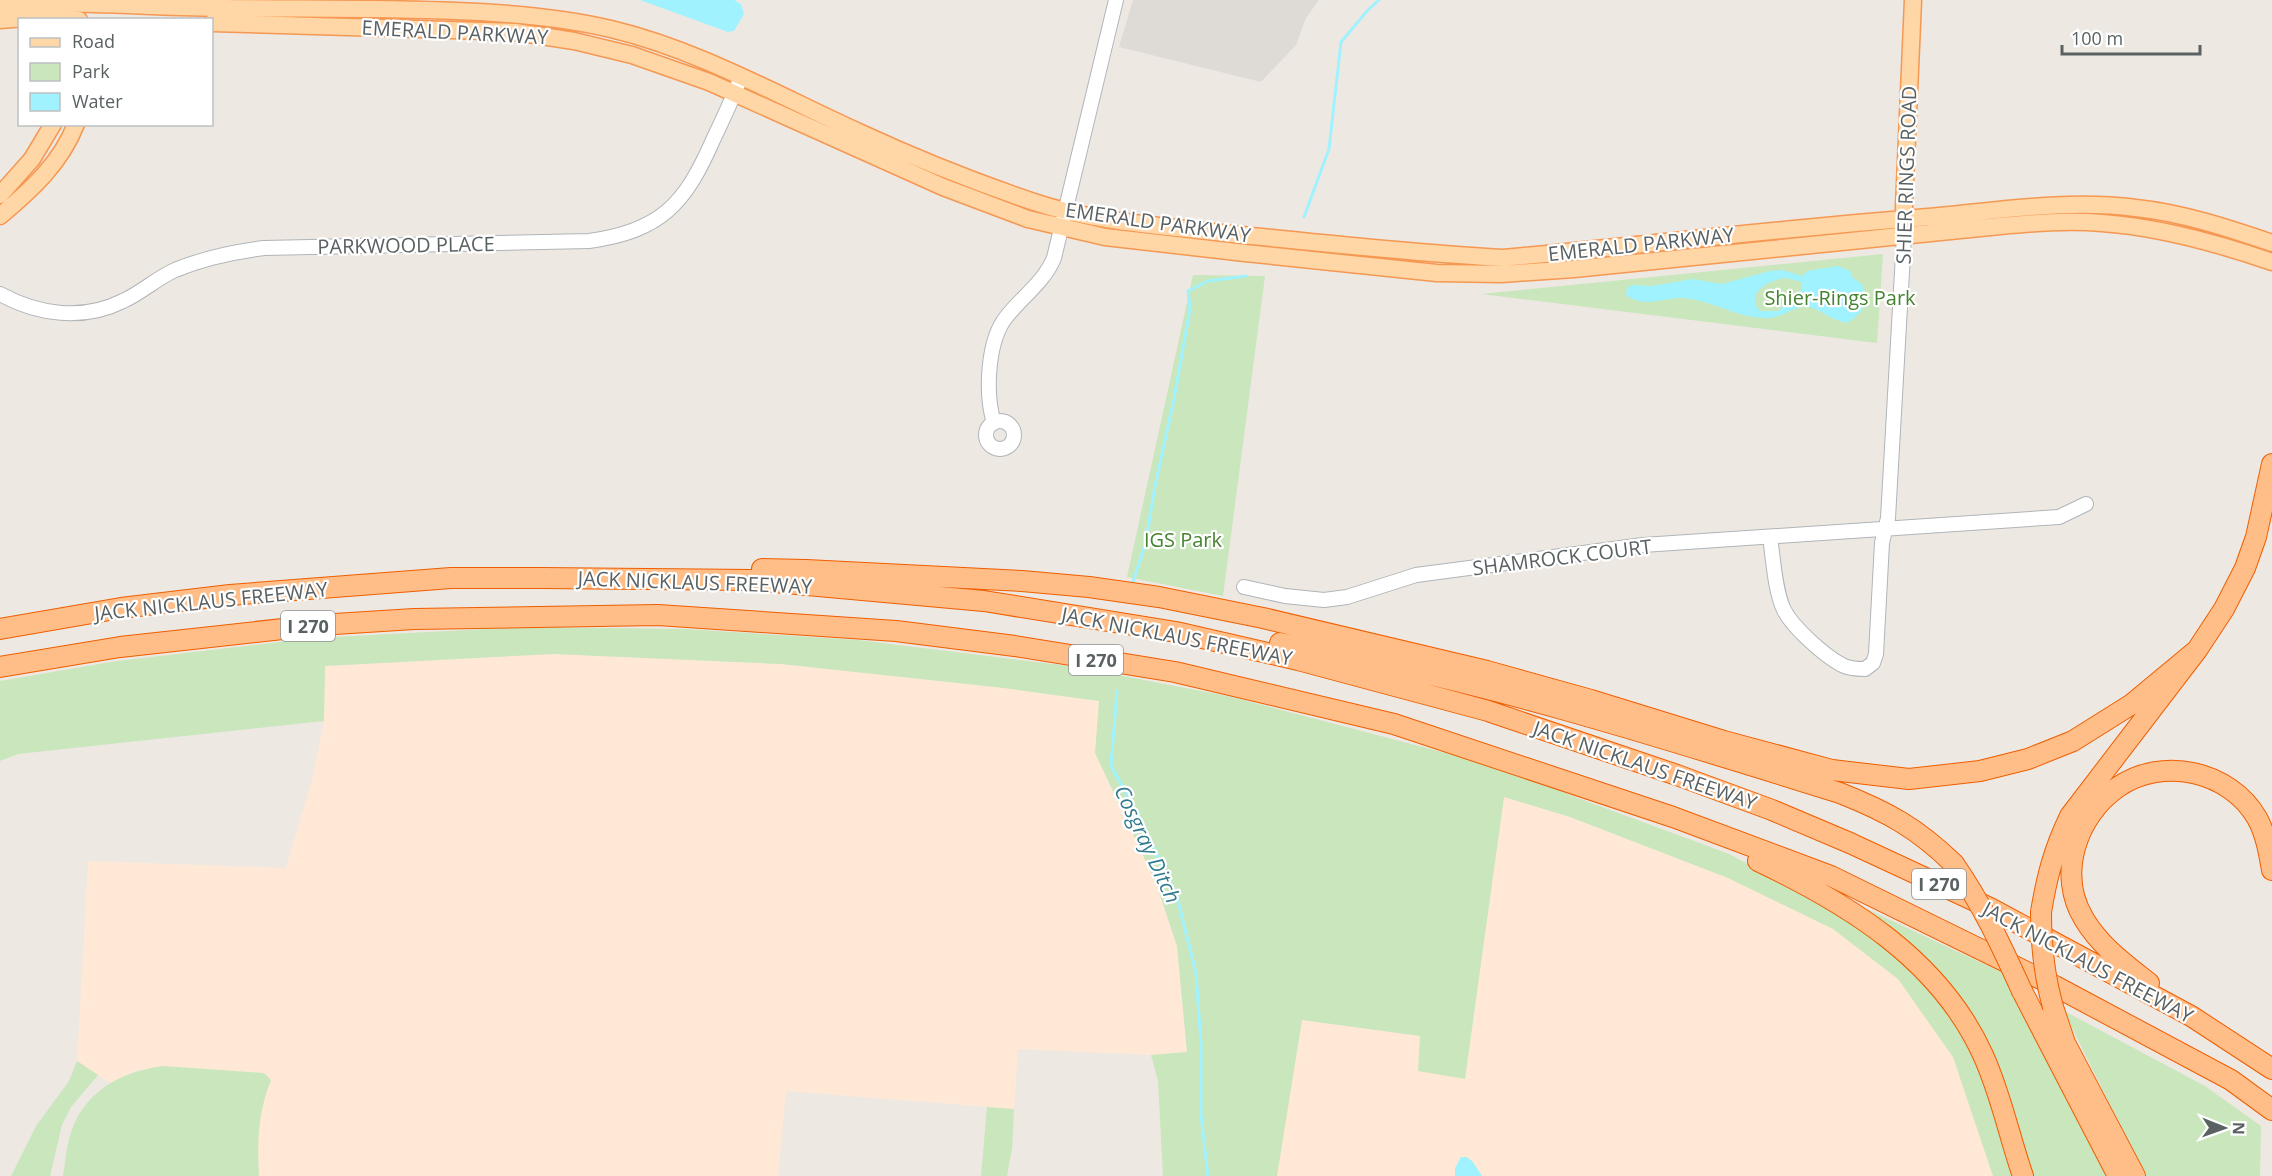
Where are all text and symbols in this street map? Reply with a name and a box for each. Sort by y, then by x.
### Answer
street label: EMERALD PARKWAY [361,14,550,50]
legend [18,18,213,126]
scale bar [2062,18,2200,56]
text: 100 m [2071,26,2123,50]
text: Road [72,29,115,53]
text: Park [72,59,110,83]
street label: SHIER RINGS ROAD [1889,85,1923,265]
text: Water [72,89,123,113]
street label: EMERALD PARKWAY [1064,196,1253,248]
street label: EMERALD PARKWAY [1547,221,1736,267]
street label: PARKWOOD PLACE [317,230,495,260]
park label: Shier-Rings Park [1764,284,1916,311]
park label: IGS Park [1144,526,1223,553]
street label: SHAMROCK COURT [1471,533,1653,581]
street label: JACK NICKLAUS FREEWAY [575,564,813,600]
street label: JACK NICKLAUS FREEWAY [91,575,330,627]
street label: JACK NICKLAUS FREEWAY [1057,600,1296,672]
road number: I 270 [281,611,335,641]
road number: I 270 [1069,645,1123,675]
street label: JACK NICKLAUS FREEWAY [1528,713,1761,816]
water label: Cosgray Ditch [1108,780,1188,908]
road number: I 270 [1912,869,1966,899]
street label: JACK NICKLAUS FREEWAY [1976,894,2199,1029]
north arrow [2194,1098,2254,1158]
text: N [2228,1122,2250,1135]

